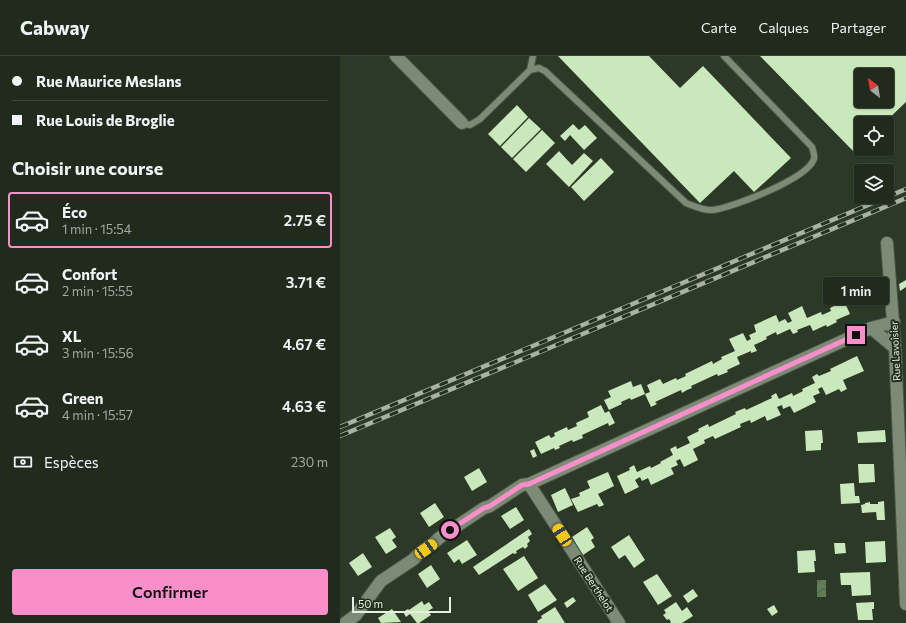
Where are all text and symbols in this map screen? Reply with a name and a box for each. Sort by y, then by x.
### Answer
text: Cabway [20,16,90,39]
text: Carte [701,19,737,36]
text: Calques [759,19,809,36]
text: Partager [831,19,886,36]
north arrow [854,68,894,108]
map controls [854,68,894,204]
text: Rue Maurice Meslans [36,72,182,90]
text: Rue Louis de Broglie [36,111,175,129]
button: locate [854,116,894,156]
text: Choisir une course [12,157,163,179]
button: layers [854,164,894,204]
icon: car [14,202,50,238]
text: Éco [62,203,87,221]
text: 2.75 € [284,211,326,229]
text: 1 min · 15:54 [62,221,132,237]
icon: car [14,264,50,300]
text: Confort [62,265,117,283]
text: 3.71 € [286,273,326,291]
callout: 1 min [823,277,889,305]
text: 2 min · 15:55 [62,283,133,299]
text: 1 min [841,283,871,299]
street label: Rue Lavoisier [887,321,903,381]
icon: car [14,326,50,362]
route end [847,326,865,344]
text: XL [62,327,81,345]
text: 4.67 € [283,335,326,353]
text: 3 min · 15:56 [62,345,134,361]
icon: car [14,388,50,424]
text: Green [62,389,103,407]
text: 4.63 € [282,397,326,415]
text: 4 min · 15:57 [62,407,133,423]
icon: cash [12,451,34,473]
text: Espèces [44,453,99,471]
text: 230 m [291,454,328,470]
route start [441,521,459,539]
car [550,522,574,548]
car [413,537,439,561]
street label: Rue Berthelot [572,554,616,614]
button: Confirmer [12,569,328,615]
scale bar [352,595,451,614]
text: 50 m [358,597,383,610]

